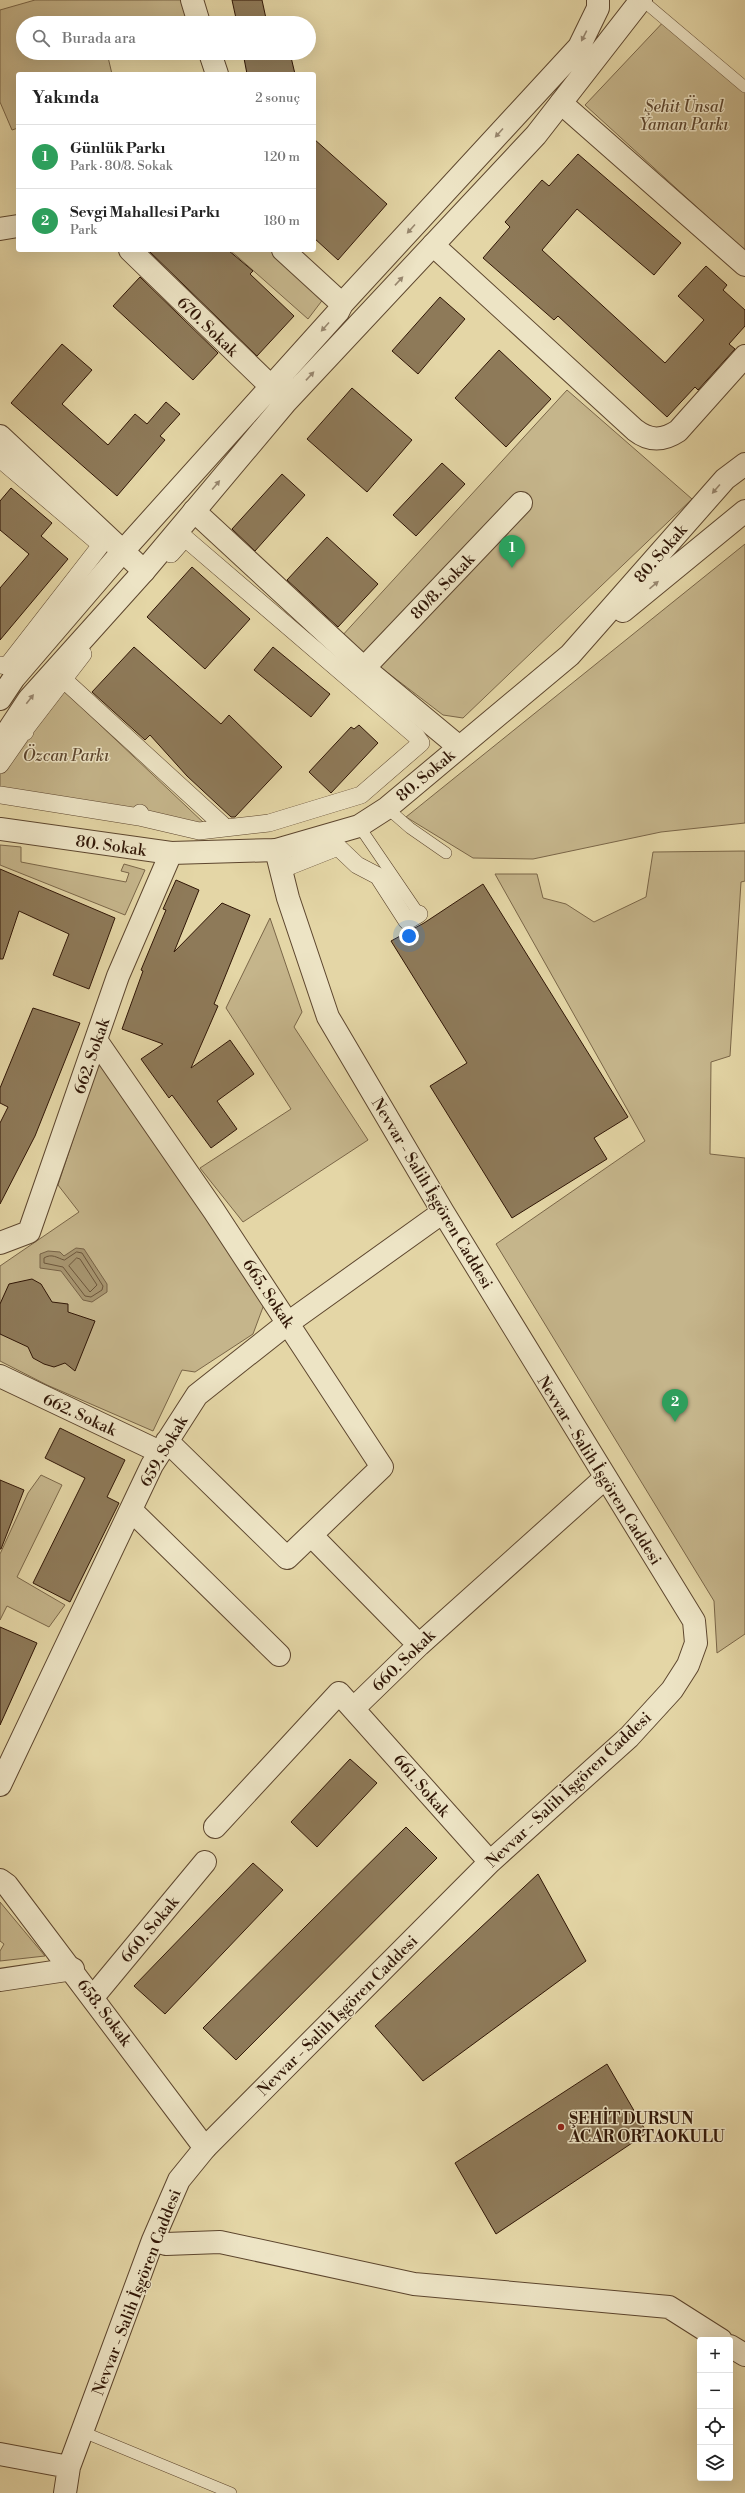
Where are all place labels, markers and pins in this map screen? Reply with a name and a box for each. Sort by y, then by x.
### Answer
pin: 1 [499,535,525,568]
pin: 2 [662,1389,688,1422]
place label: ŞEHİT DURSUN ACAR ORTAOKULU [568,2107,725,2147]
marker: ŞEHİT DURSUN ACAR ORTAOKULU [556,2122,566,2132]

